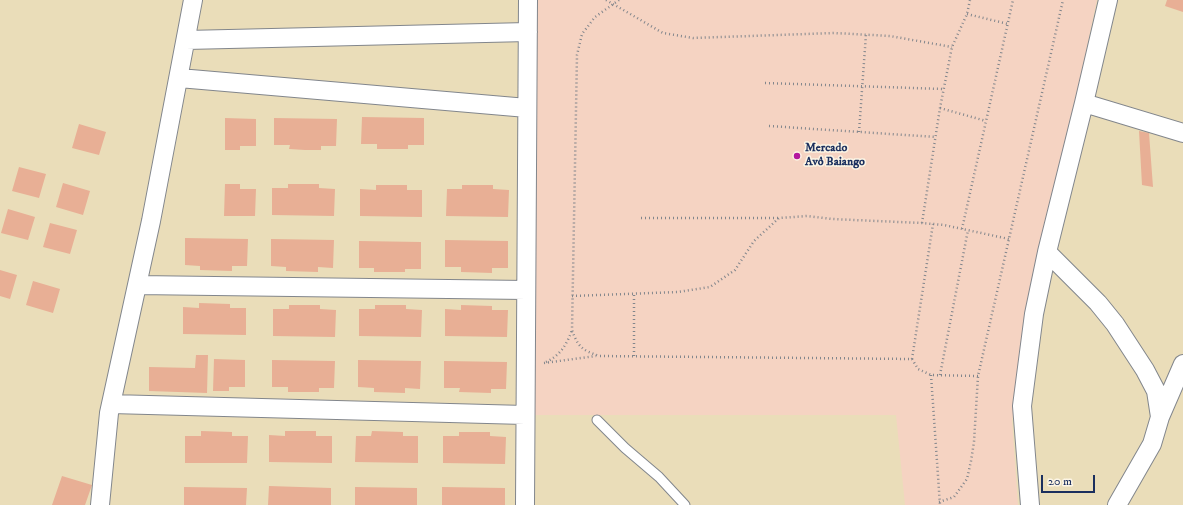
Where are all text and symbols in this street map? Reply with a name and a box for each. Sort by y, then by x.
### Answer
place label: Mercado Avô Baiango [805,142,865,170]
marker: Mercado Avô Baiango [792,151,802,161]
scale bar [1043,467,1097,493]
text: 20 m [1048,474,1072,489]

